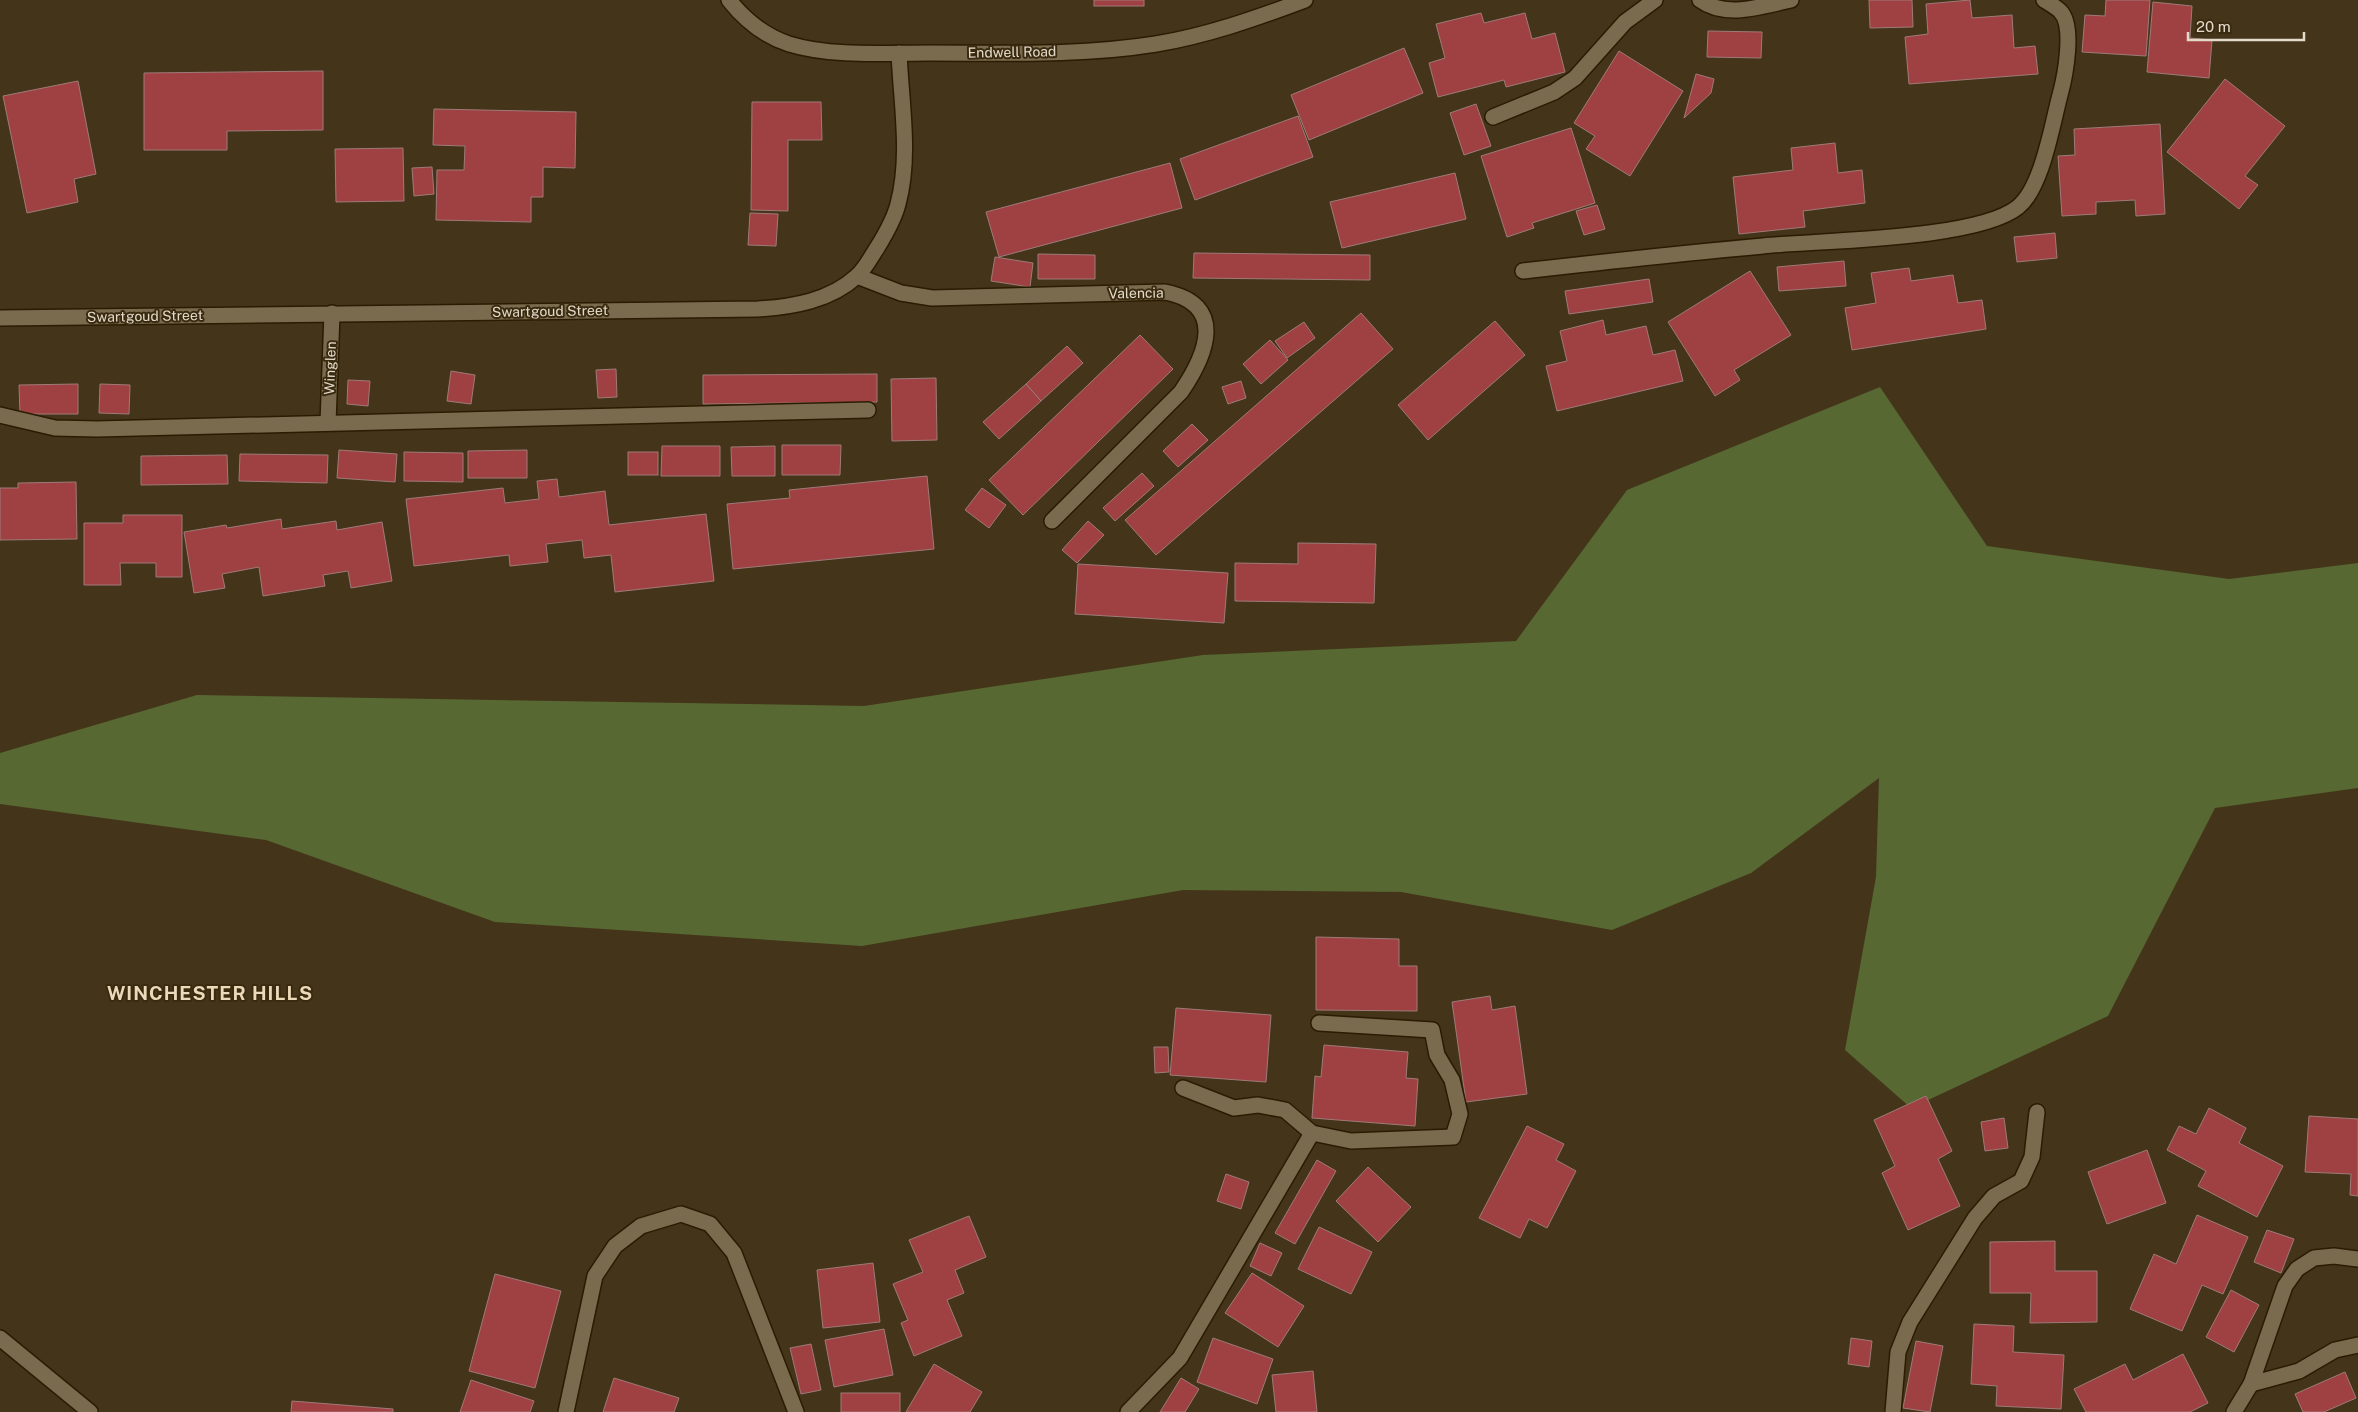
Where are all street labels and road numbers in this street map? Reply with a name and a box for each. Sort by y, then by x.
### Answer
street label: Endwell Road [968,43,1056,61]
street label: Valencia [1108,285,1164,301]
street label: Swartgoud Street [492,302,608,320]
street label: Swartgoud Street [87,307,203,325]
street label: Winglen [321,341,339,395]

